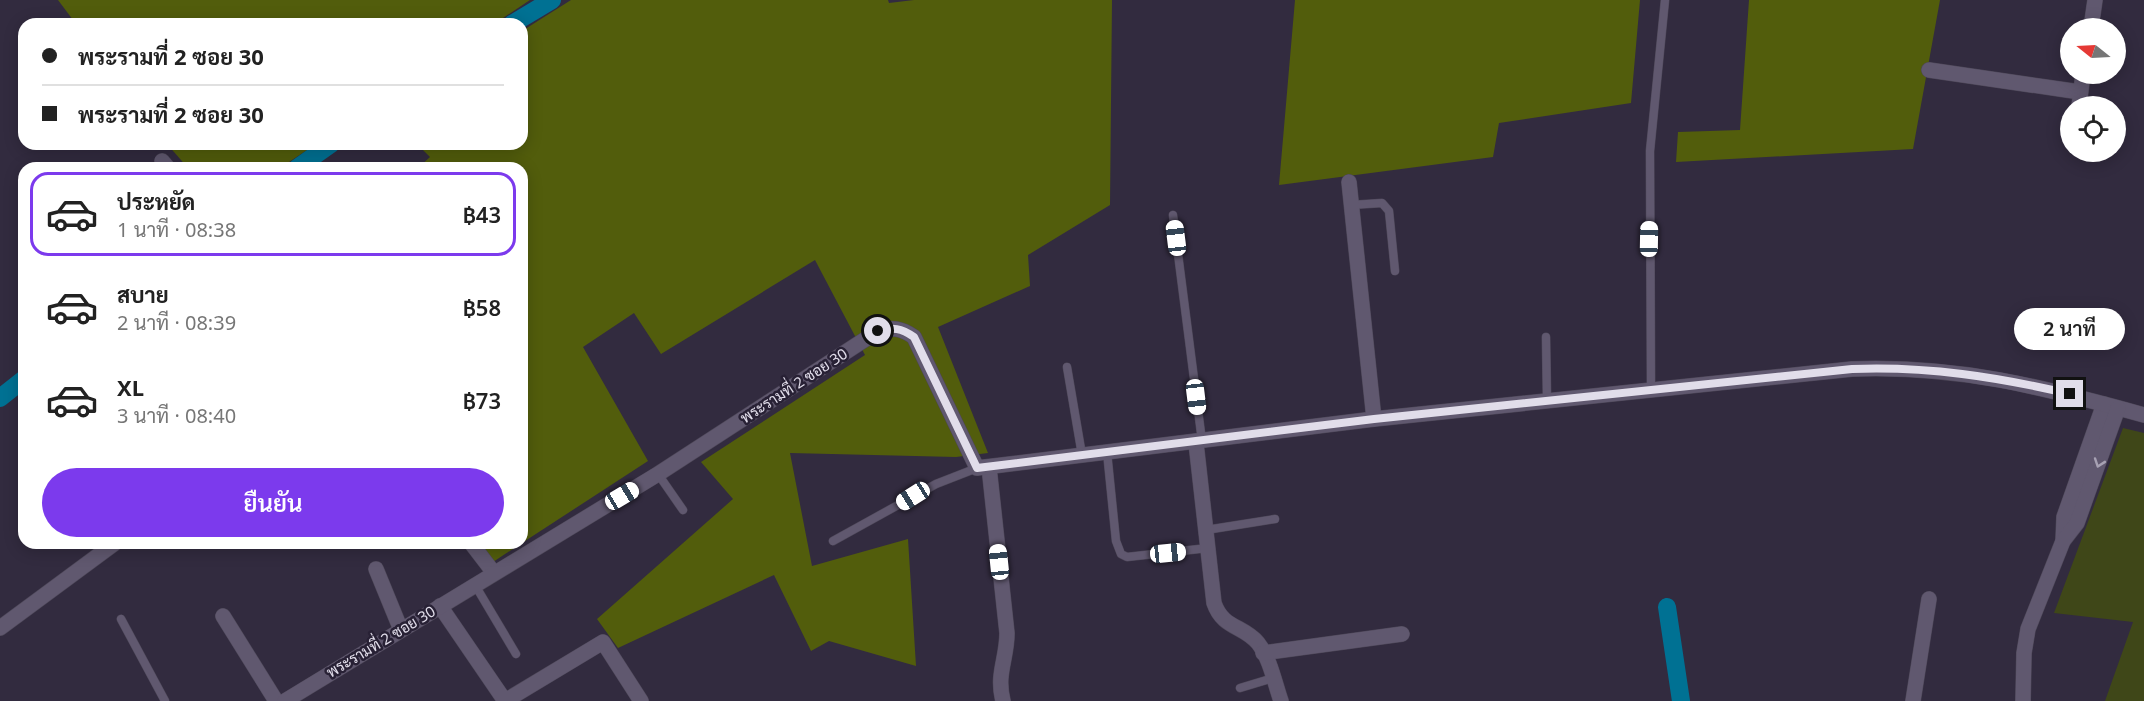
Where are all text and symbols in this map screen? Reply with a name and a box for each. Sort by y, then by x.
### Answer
north arrow [2060,18,2126,84]
map controls [2060,18,2126,162]
text: พระรามที่ 2 ซอย 30 [78,41,264,71]
button: locate [2060,96,2126,162]
text: พระรามที่ 2 ซอย 30 [78,99,264,129]
text: ประหยัด [117,186,195,216]
icon: car [45,187,99,241]
text: ฿43 [463,199,501,229]
text: 1 นาที · 08:38 [117,216,236,243]
car [1165,219,1187,257]
car [1640,221,1658,257]
text: สบาย [117,279,169,309]
icon: car [45,280,99,334]
text: ฿58 [463,292,501,322]
callout: 2 นาที [2014,307,2126,349]
text: 2 นาที · 08:39 [117,309,236,336]
text: 2 นาที [2043,315,2096,342]
route start [864,317,891,344]
street label: พระรามที่ 2 ซอย 30 [734,340,851,427]
text: XL [117,372,144,402]
icon: car [45,373,99,427]
car [1185,378,1207,416]
route end [2056,380,2083,407]
text: ฿73 [463,385,501,415]
text: 3 นาที · 08:40 [117,402,236,429]
one-way arrow [2093,457,2106,468]
button: ยืนยัน [42,468,504,537]
car [602,479,642,513]
car [893,479,933,513]
car [1149,542,1187,564]
car [988,543,1010,581]
street label: พระรามที่ 2 ซอย 30 [320,597,439,682]

